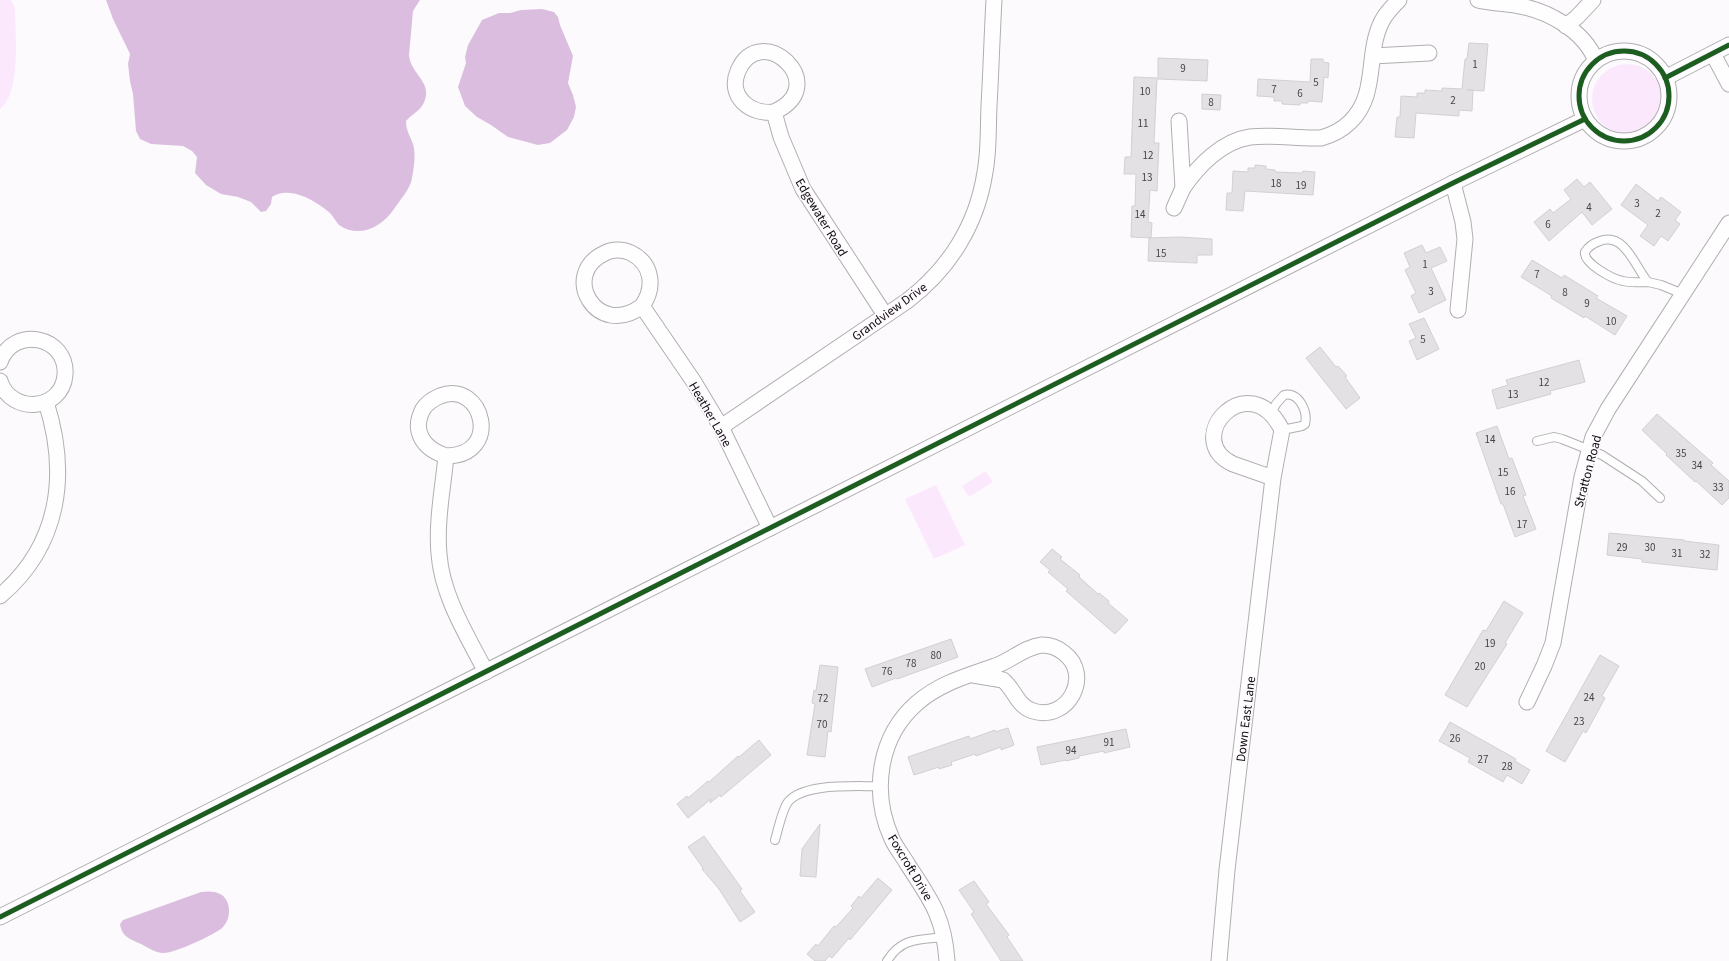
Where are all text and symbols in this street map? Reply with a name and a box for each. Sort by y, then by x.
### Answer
house number: 1 [1472,57,1478,72]
house number: 9 [1180,61,1186,76]
house number: 5 [1313,75,1319,90]
house number: 7 [1271,82,1277,97]
house number: 10 [1140,84,1150,99]
house number: 6 [1297,86,1303,101]
house number: 2 [1450,93,1456,108]
house number: 8 [1208,95,1214,110]
house number: 11 [1138,116,1148,131]
house number: 12 [1143,148,1153,163]
house number: 13 [1142,170,1152,185]
street label: Edgewater Road [791,175,852,260]
house number: 18 [1271,176,1282,191]
house number: 19 [1296,178,1306,193]
house number: 3 [1634,196,1640,211]
house number: 4 [1586,200,1592,215]
house number: 2 [1655,206,1661,221]
house number: 14 [1135,207,1146,222]
house number: 6 [1545,217,1551,232]
house number: 15 [1156,246,1166,261]
house number: 1 [1422,257,1428,272]
house number: 7 [1534,267,1540,282]
street label: Grandview Drive [848,278,931,345]
house number: 3 [1428,284,1434,299]
house number: 8 [1562,285,1568,300]
house number: 9 [1584,296,1590,311]
house number: 10 [1606,314,1616,329]
house number: 5 [1420,332,1426,347]
house number: 12 [1539,375,1549,390]
street label: Heather Lane [684,379,736,450]
house number: 13 [1508,387,1518,402]
house number: 14 [1485,432,1496,447]
street label: Stratton Road [1570,433,1606,510]
house number: 35 [1676,446,1686,461]
house number: 34 [1692,458,1703,473]
house number: 15 [1498,465,1508,480]
house number: 33 [1713,480,1723,495]
house number: 16 [1505,484,1516,499]
house number: 17 [1517,517,1527,532]
house number: 29 [1617,540,1627,555]
house number: 30 [1645,540,1655,555]
house number: 31 [1672,546,1682,561]
house number: 32 [1700,547,1710,562]
house number: 19 [1485,636,1495,651]
house number: 80 [931,648,941,663]
house number: 78 [906,656,917,671]
house number: 20 [1475,659,1485,674]
house number: 76 [882,664,893,679]
street label: Down East Lane [1232,675,1260,763]
house number: 24 [1584,690,1595,705]
house number: 72 [818,691,828,706]
house number: 23 [1574,714,1584,729]
house number: 70 [817,717,827,732]
house number: 26 [1450,731,1461,746]
house number: 91 [1104,735,1114,750]
house number: 94 [1066,743,1077,758]
house number: 27 [1478,752,1488,767]
house number: 28 [1502,759,1513,774]
street label: Foxcroft Drive [883,831,937,904]

